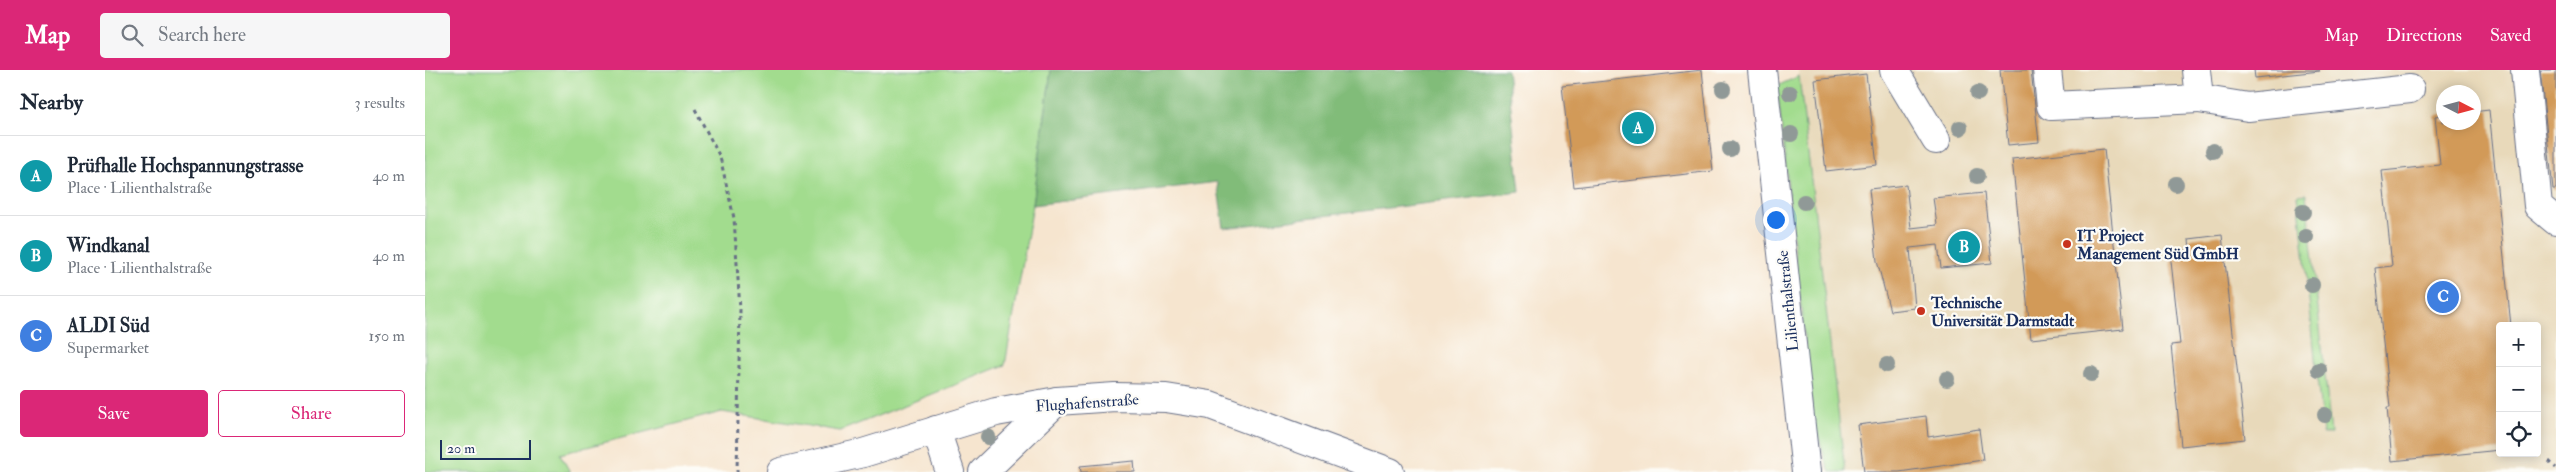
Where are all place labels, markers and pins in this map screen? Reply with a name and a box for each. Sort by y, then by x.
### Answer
pin: A [1622,109,1654,147]
place label: IT Project Management Süd GmbH [2076,226,2239,265]
pin: B [1948,228,1980,266]
marker: IT Project Management Süd GmbH [2061,238,2073,250]
pin: C [2427,278,2459,316]
place label: Technische Universität Darmstadt [1930,293,2075,331]
marker: Technische Universität Darmstadt [1915,305,1927,317]

